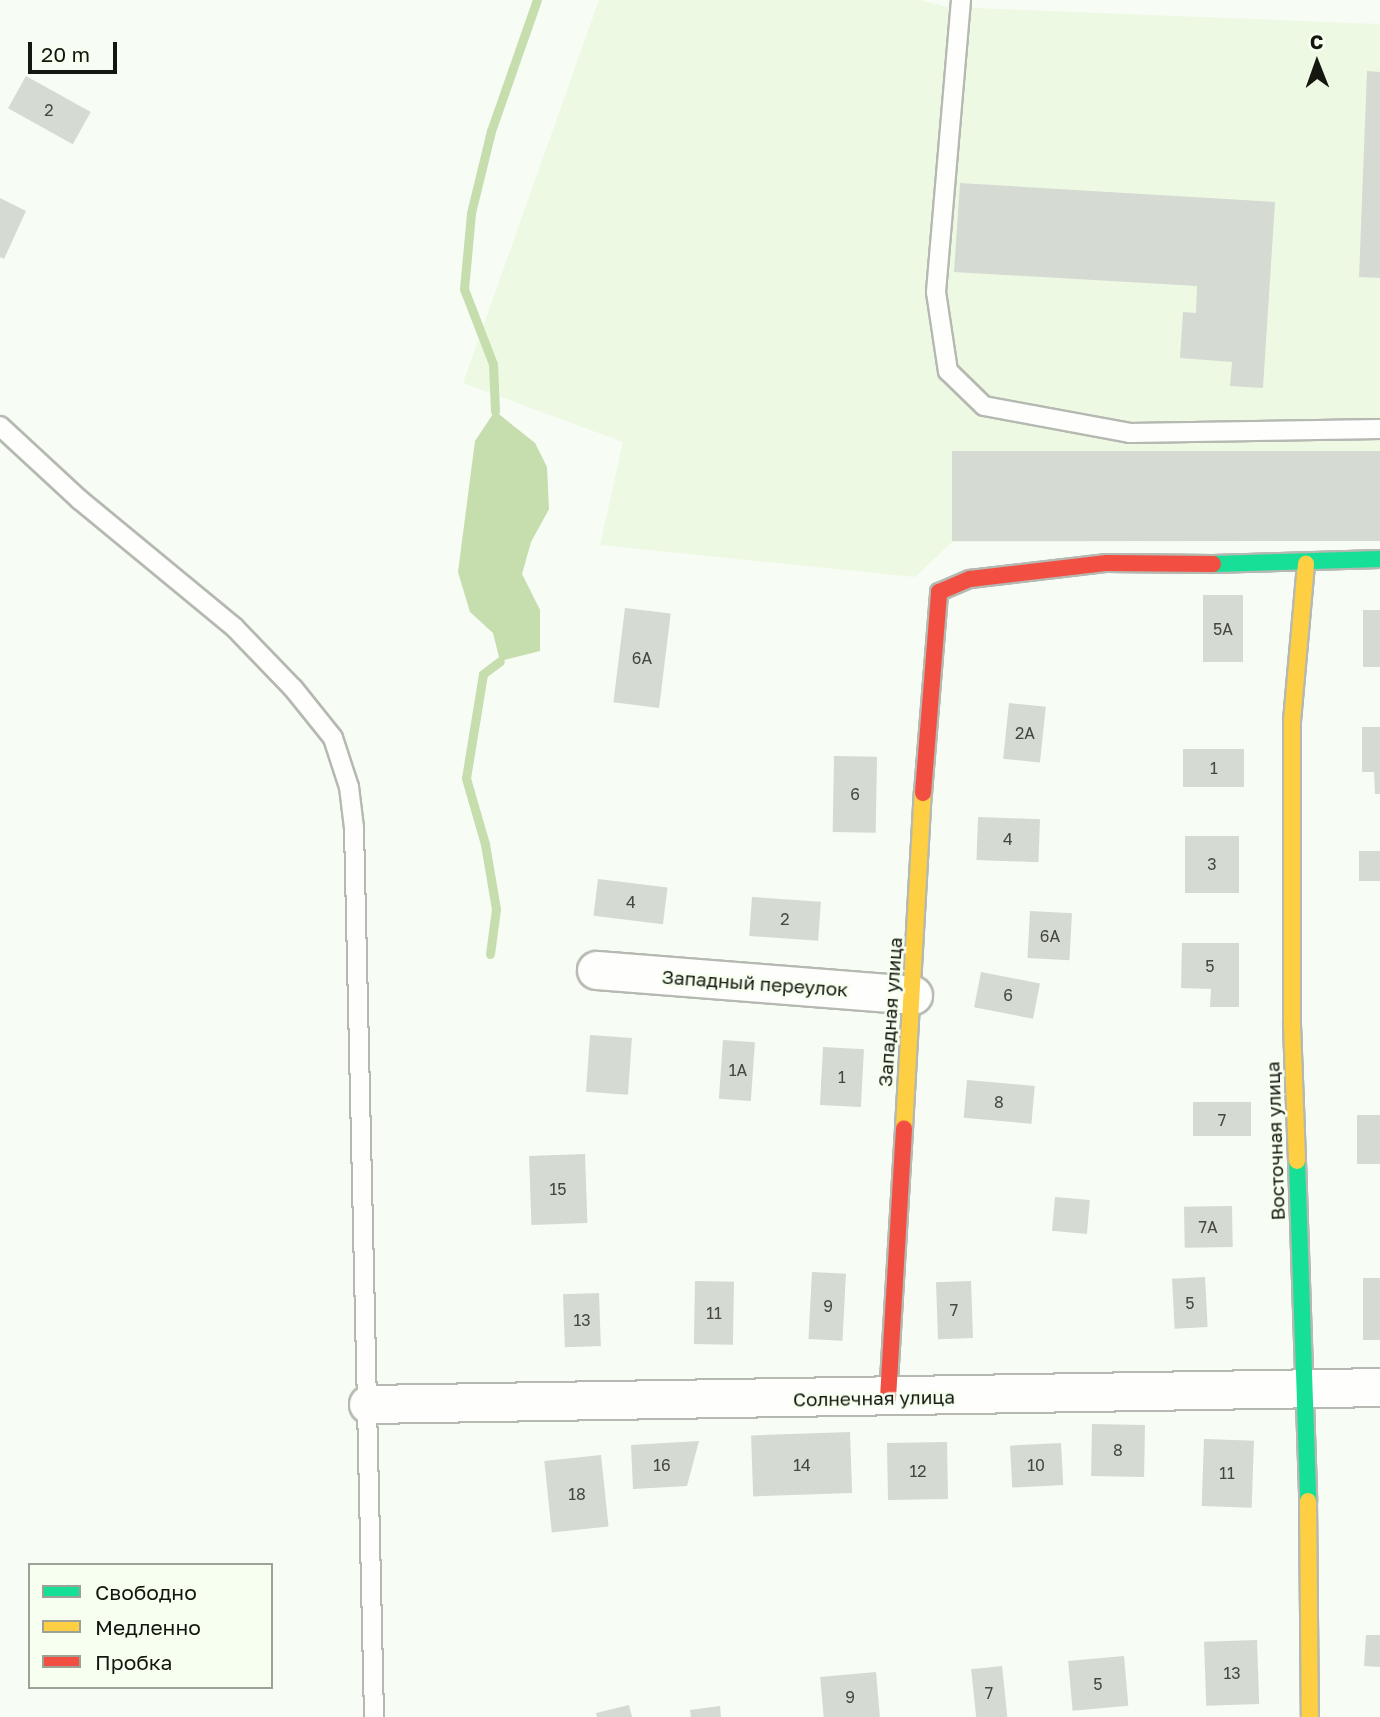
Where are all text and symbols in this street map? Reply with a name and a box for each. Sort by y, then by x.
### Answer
scale bar [32,28,121,72]
north arrow [1282,28,1352,98]
text: С [1310,30,1324,53]
text: 20 m [41,41,90,67]
house number: 2 [44,100,54,120]
house number: 5А [1213,619,1233,639]
house number: 6А [632,648,652,668]
house number: 2А [1015,723,1035,743]
house number: 1 [1210,758,1218,778]
house number: 6 [850,784,860,804]
house number: 4 [1003,829,1013,849]
house number: 3 [1207,854,1217,874]
house number: 4 [626,892,636,912]
house number: 2 [780,909,790,929]
house number: 6А [1040,926,1060,946]
street label: Западная улица [873,936,907,1088]
house number: 5 [1205,956,1215,976]
street label: Западный переулок [661,965,849,1001]
house number: 6 [1003,985,1013,1005]
house number: 1А [729,1060,747,1080]
street label: Восточная улица [1261,1061,1289,1221]
house number: 1 [838,1067,846,1087]
house number: 8 [994,1092,1004,1112]
house number: 7 [1218,1110,1226,1130]
house number: 15 [549,1179,567,1199]
house number: 7А [1198,1217,1218,1237]
house number: 5 [1185,1293,1195,1313]
house number: 9 [823,1296,833,1316]
house number: 7 [950,1300,958,1320]
house number: 11 [706,1303,722,1323]
house number: 13 [573,1310,591,1330]
street label: Солнечная улица [793,1385,955,1411]
house number: 8 [1113,1440,1123,1460]
house number: 16 [653,1455,671,1475]
house number: 14 [793,1455,811,1475]
house number: 10 [1027,1455,1045,1475]
house number: 12 [909,1461,927,1481]
house number: 11 [1219,1463,1235,1483]
house number: 18 [568,1484,586,1504]
legend [28,1563,273,1689]
text: Свободно [95,1579,197,1605]
text: Медленно [95,1614,201,1640]
text: Пробка [95,1649,173,1675]
house number: 13 [1223,1663,1241,1683]
house number: 5 [1093,1674,1103,1694]
house number: 7 [985,1683,993,1703]
house number: 9 [845,1687,855,1707]

